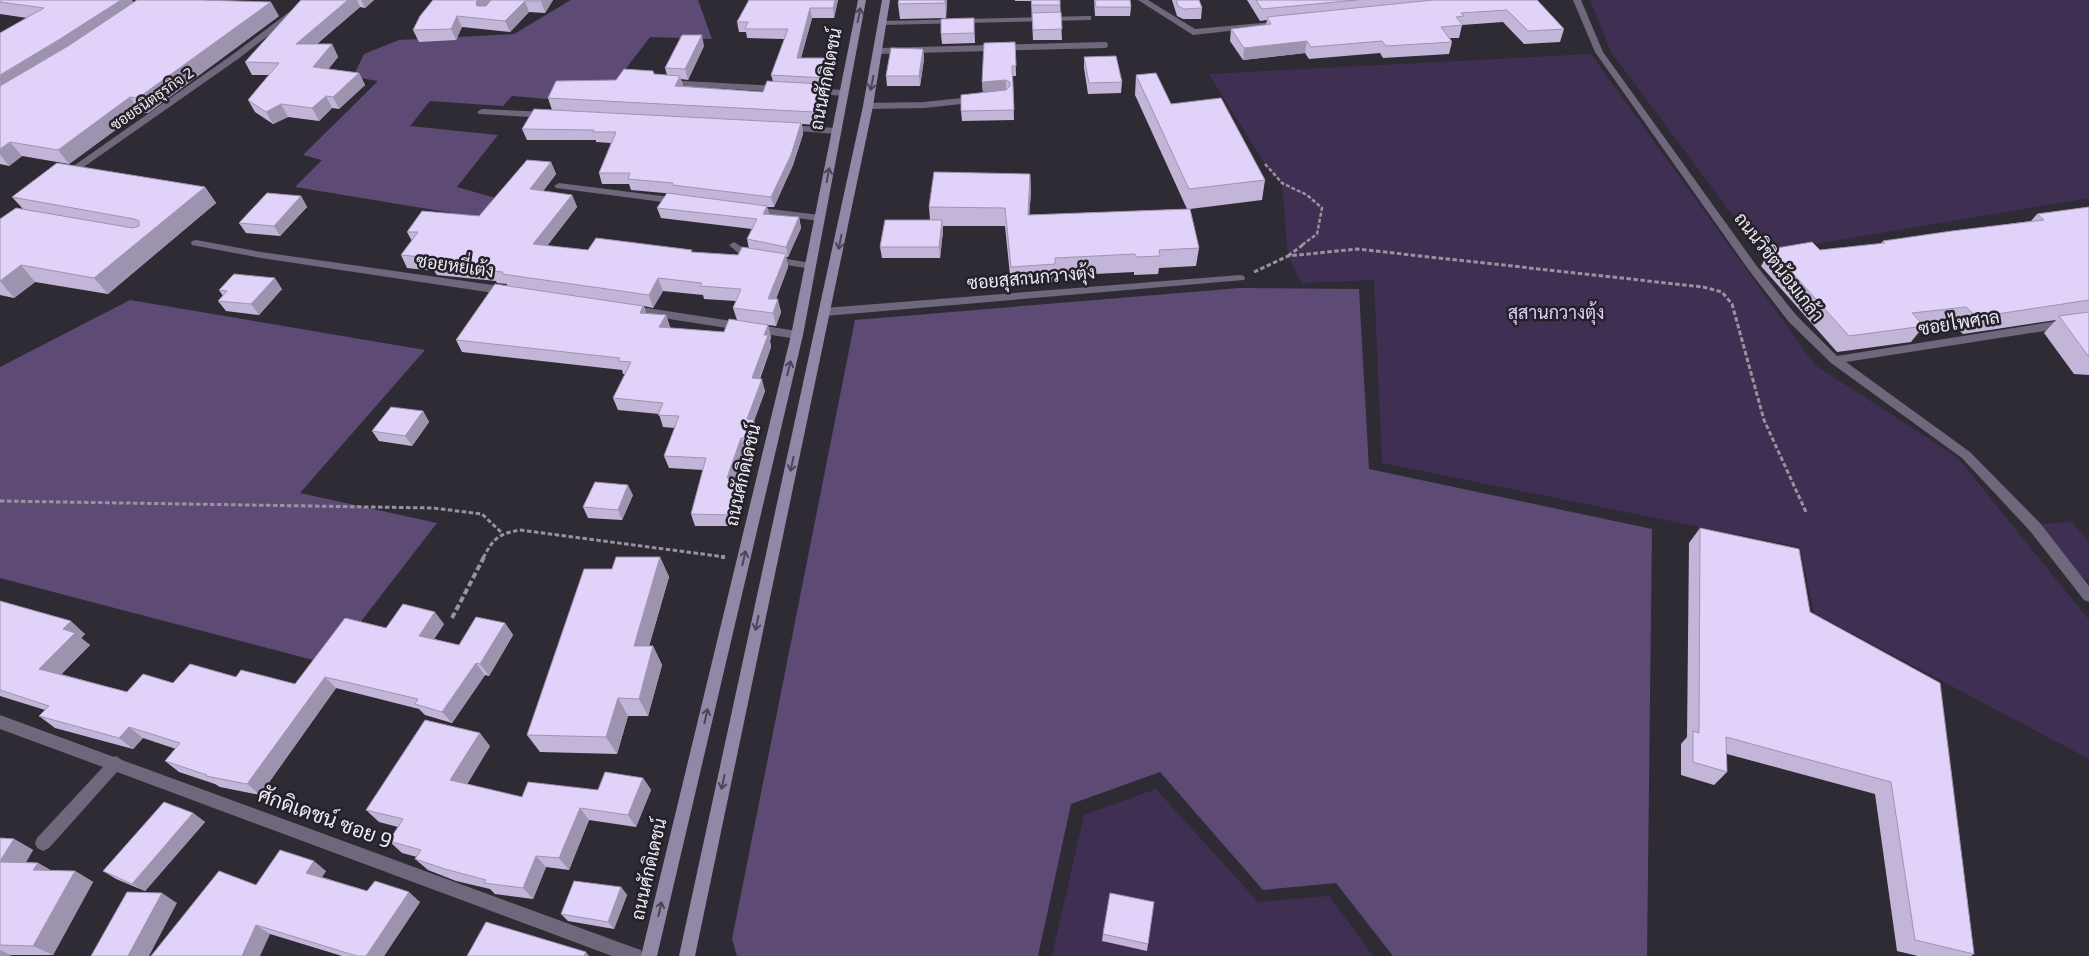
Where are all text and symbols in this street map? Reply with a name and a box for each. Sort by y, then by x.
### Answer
one-way arrow [855,8,865,24]
street label: ถนนศักดิเดชน์ [803,26,846,132]
street label: ซอยธนิตธุรกิจ 2 [106,63,198,136]
one-way arrow [867,74,876,90]
one-way arrow [824,167,834,183]
street label: ถนนวิชิตน้อมเกล้า [1730,207,1829,325]
one-way arrow [834,233,844,249]
street label: ซอยหยี่เต้ง [415,245,496,281]
street label: ซอยสุสานกวางตุ้ง [966,260,1096,296]
park label: สุสานกวางตุ้ง [1508,301,1604,325]
street label: ซอยไพศาล [1917,304,2001,339]
one-way arrow [785,361,794,377]
street label: ถนนศักดิเดชน์ [719,421,764,528]
one-way arrow [787,456,796,472]
one-way arrow [740,550,749,566]
one-way arrow [752,615,761,631]
one-way arrow [702,709,711,725]
one-way arrow [718,773,727,789]
street label: ศักดิเดชน์ ซอย 9 [255,781,396,852]
street label: ถนนศักดิเดชน์ [625,815,670,922]
one-way arrow [656,901,665,917]

